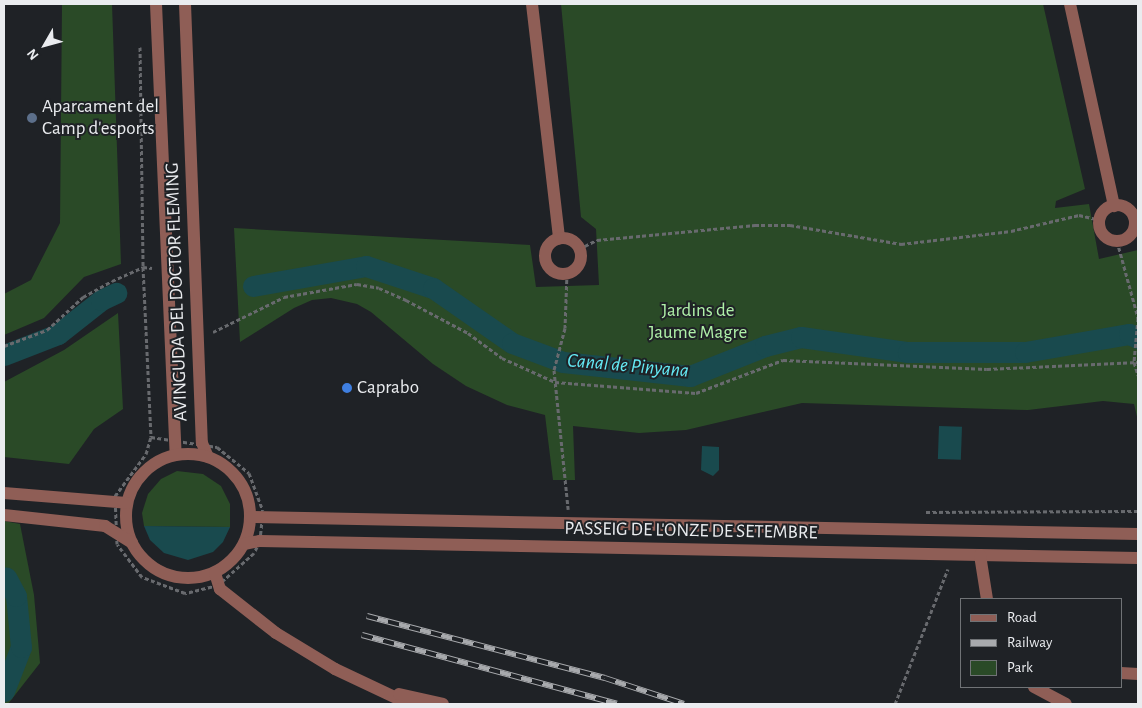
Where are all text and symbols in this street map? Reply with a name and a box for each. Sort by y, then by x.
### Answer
north arrow [20,20,70,70]
text: N [25,46,42,62]
place label: Aparcament del Camp d'esports [42,96,159,140]
marker: Aparcament del Camp d'esports [26,112,38,124]
street label: AVINGUDA DEL DOCTOR FLEMING [161,162,193,422]
park label: Jardins de Jaume Magre [649,300,747,344]
water label: Canal de Pinyana [566,349,690,383]
place label: Caprabo [357,377,419,399]
marker: Caprabo [341,382,353,394]
street label: PASSEIG DE L'ONZE DE SETEMBRE [564,517,818,545]
legend [960,598,1122,688]
text: Road [1007,610,1037,625]
text: Railway [1007,635,1052,650]
text: Park [1007,660,1033,675]

